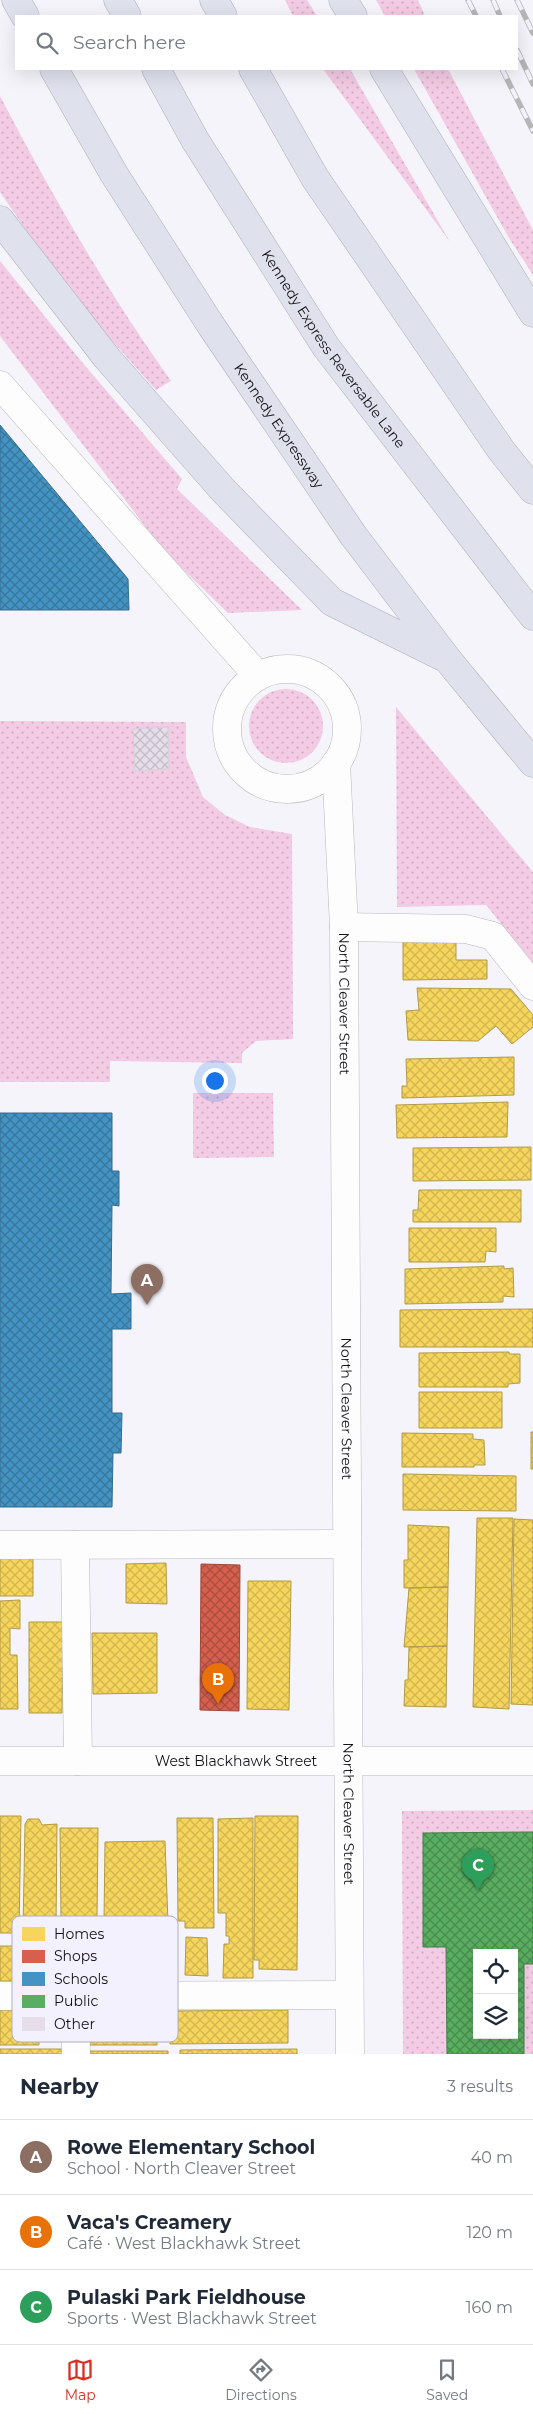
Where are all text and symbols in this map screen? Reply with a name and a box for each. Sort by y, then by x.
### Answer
search box [15,15,518,70]
icon: search [33,29,61,57]
text: Search here [73,31,186,54]
street label: Kennedy Express Reversable Lane [258,247,410,452]
street label: Kennedy Expressway [230,360,328,492]
street label: North Cleaver Street [335,933,354,1075]
your location [202,1068,228,1094]
pin: A [131,1264,163,1305]
street label: North Cleaver Street [337,1338,356,1480]
pin: B [202,1663,234,1704]
street label: North Cleaver Street [339,1743,358,1885]
street label: West Blackhawk Street [155,1752,318,1770]
pin: C [462,1849,494,1890]
legend [12,1916,178,2042]
text: Homes [54,1925,104,1943]
text: Shops [54,1947,97,1965]
map controls [473,1949,518,2039]
button: locate [473,1949,518,1994]
text: Schools [54,1970,108,1988]
text: Public [54,1992,98,2010]
button: layers [473,1994,518,2039]
text: Other [54,2015,95,2033]
text: Nearby [20,2074,99,2099]
text: 3 results [447,2077,513,2096]
text: Rowe Elementary School [67,2136,315,2159]
text: A [30,2148,42,2167]
text: 40 m [471,2148,513,2167]
text: School · North Cleaver Street [67,2159,296,2178]
text: Vaca's Creamery [67,2211,231,2234]
text: B [30,2223,42,2242]
text: 120 m [466,2223,513,2242]
text: Café · West Blackhawk Street [67,2234,301,2253]
text: Pulaski Park Fieldhouse [67,2286,306,2309]
text: C [30,2298,42,2317]
text: 160 m [466,2298,513,2317]
text: Sports · West Blackhawk Street [67,2309,317,2328]
tab: Map [65,2356,96,2404]
tab: Directions [225,2356,297,2404]
tab: Saved [426,2356,468,2404]

